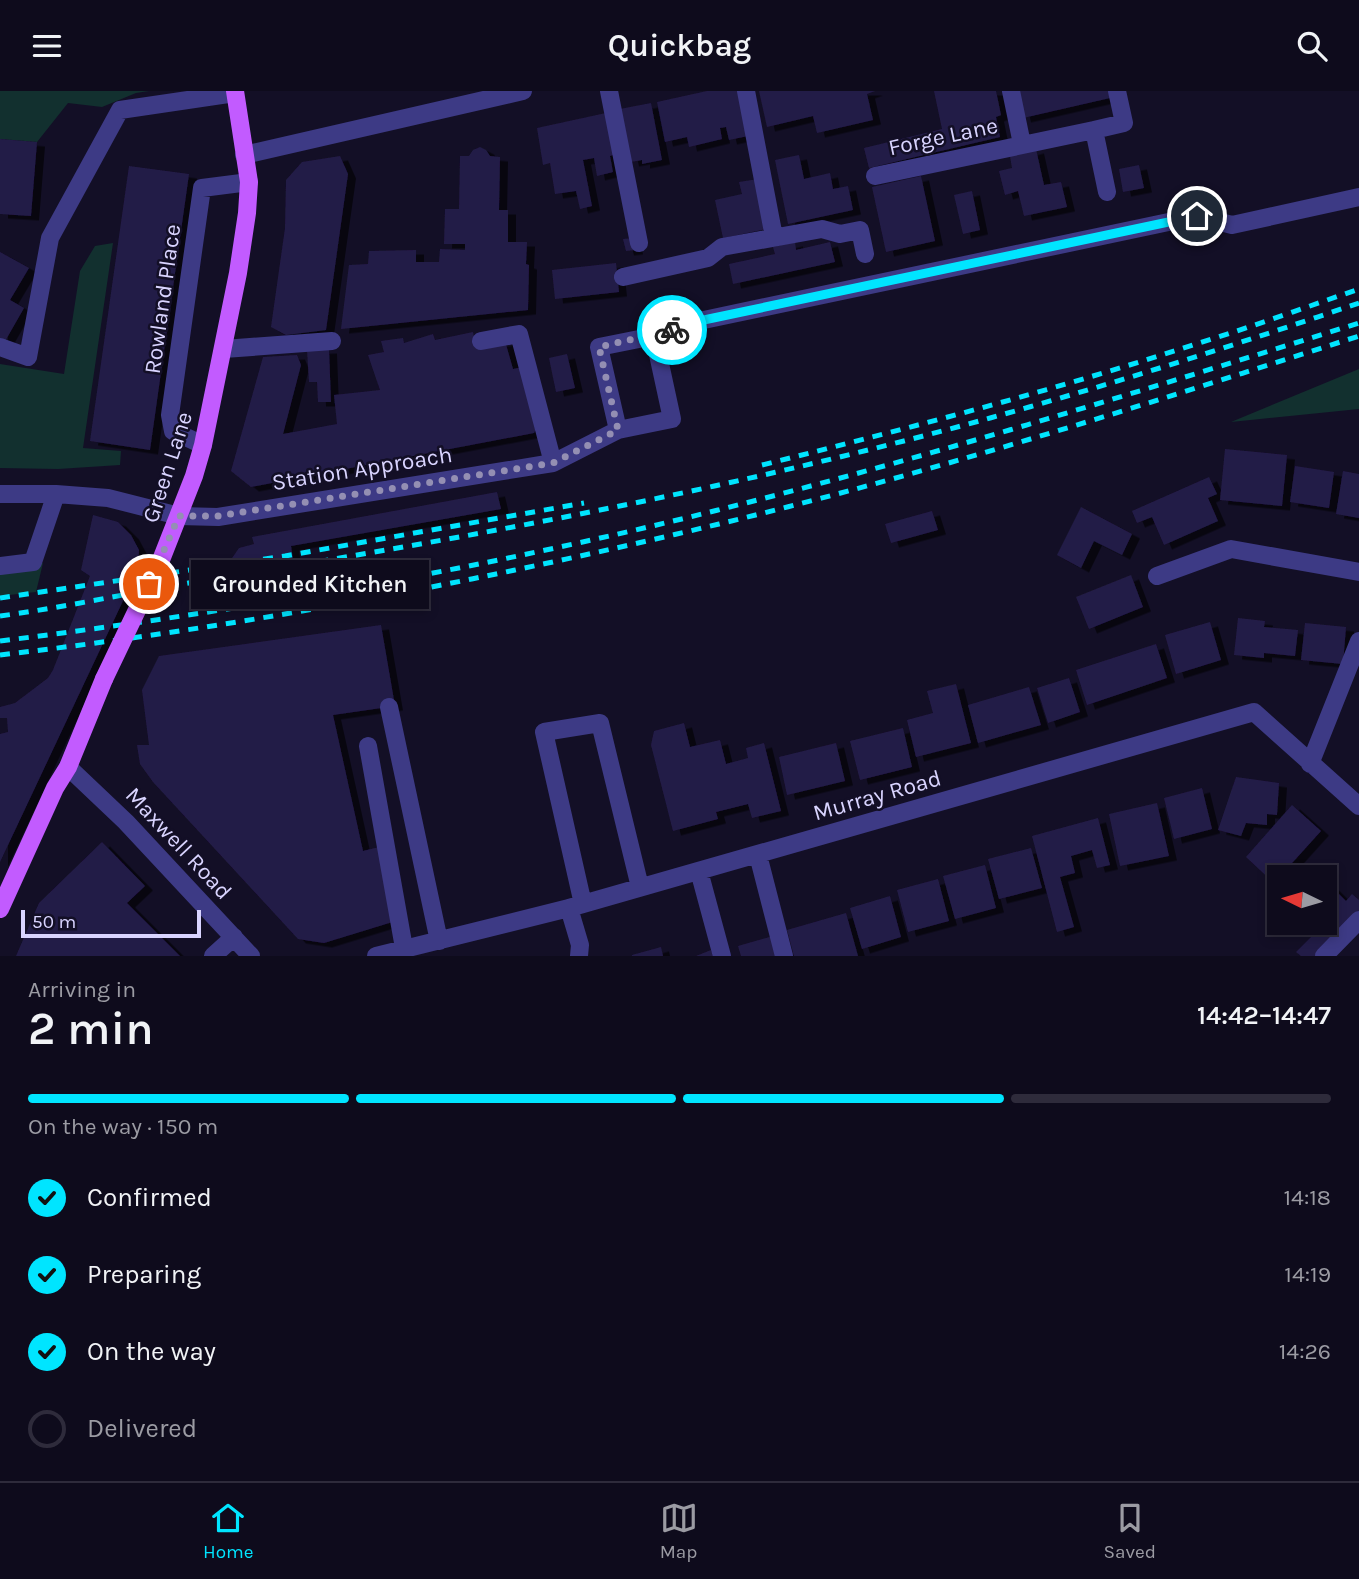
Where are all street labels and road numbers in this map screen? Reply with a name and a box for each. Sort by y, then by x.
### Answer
street label: Forge Lane [886,112,1000,161]
street label: Rowland Place [139,222,186,376]
street label: Green Lane [137,408,198,526]
street label: Station Approach [270,441,454,496]
street label: Murray Road [810,764,944,827]
street label: Maxwell Road [120,782,237,905]

